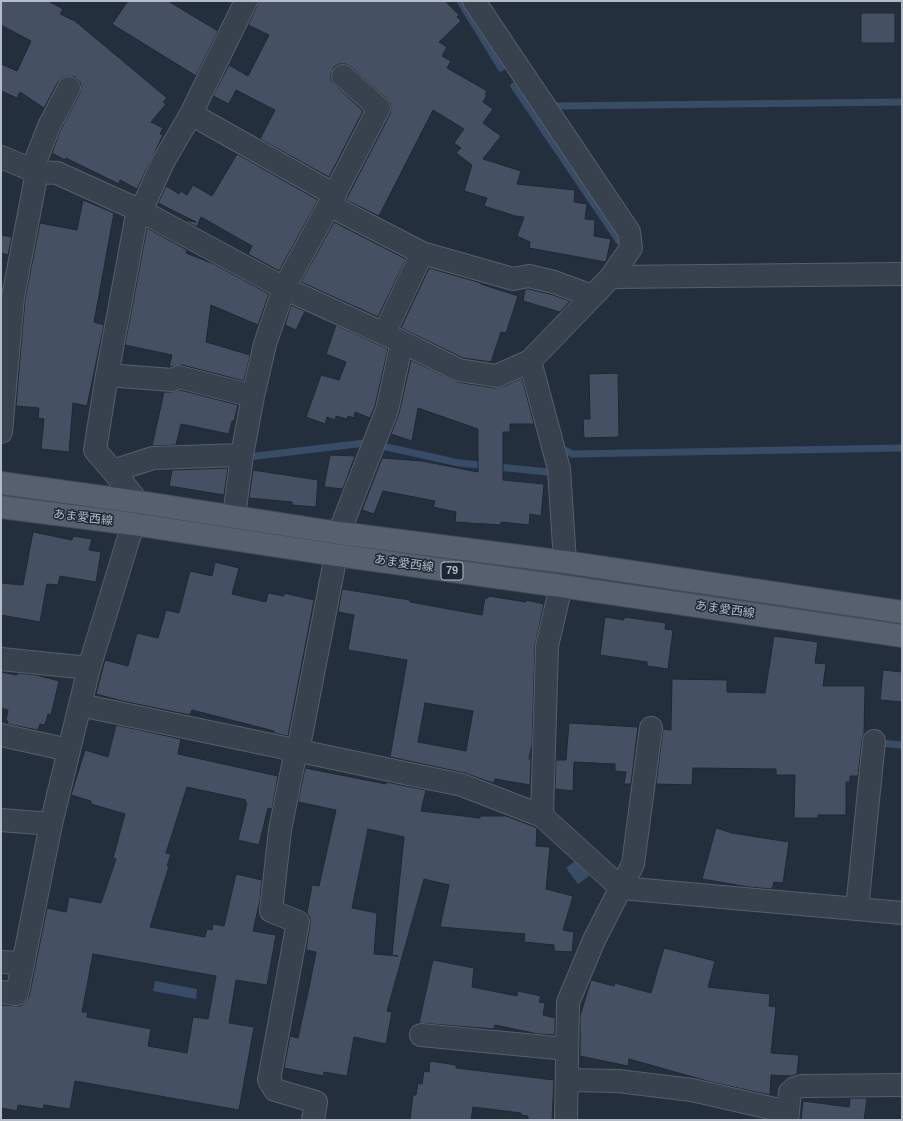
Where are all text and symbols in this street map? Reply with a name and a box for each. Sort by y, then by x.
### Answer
street label: あま愛西線 [52,507,114,529]
street label: あま愛西線 [373,553,435,575]
road number: 79 [441,562,463,580]
street label: あま愛西線 [694,599,756,621]

